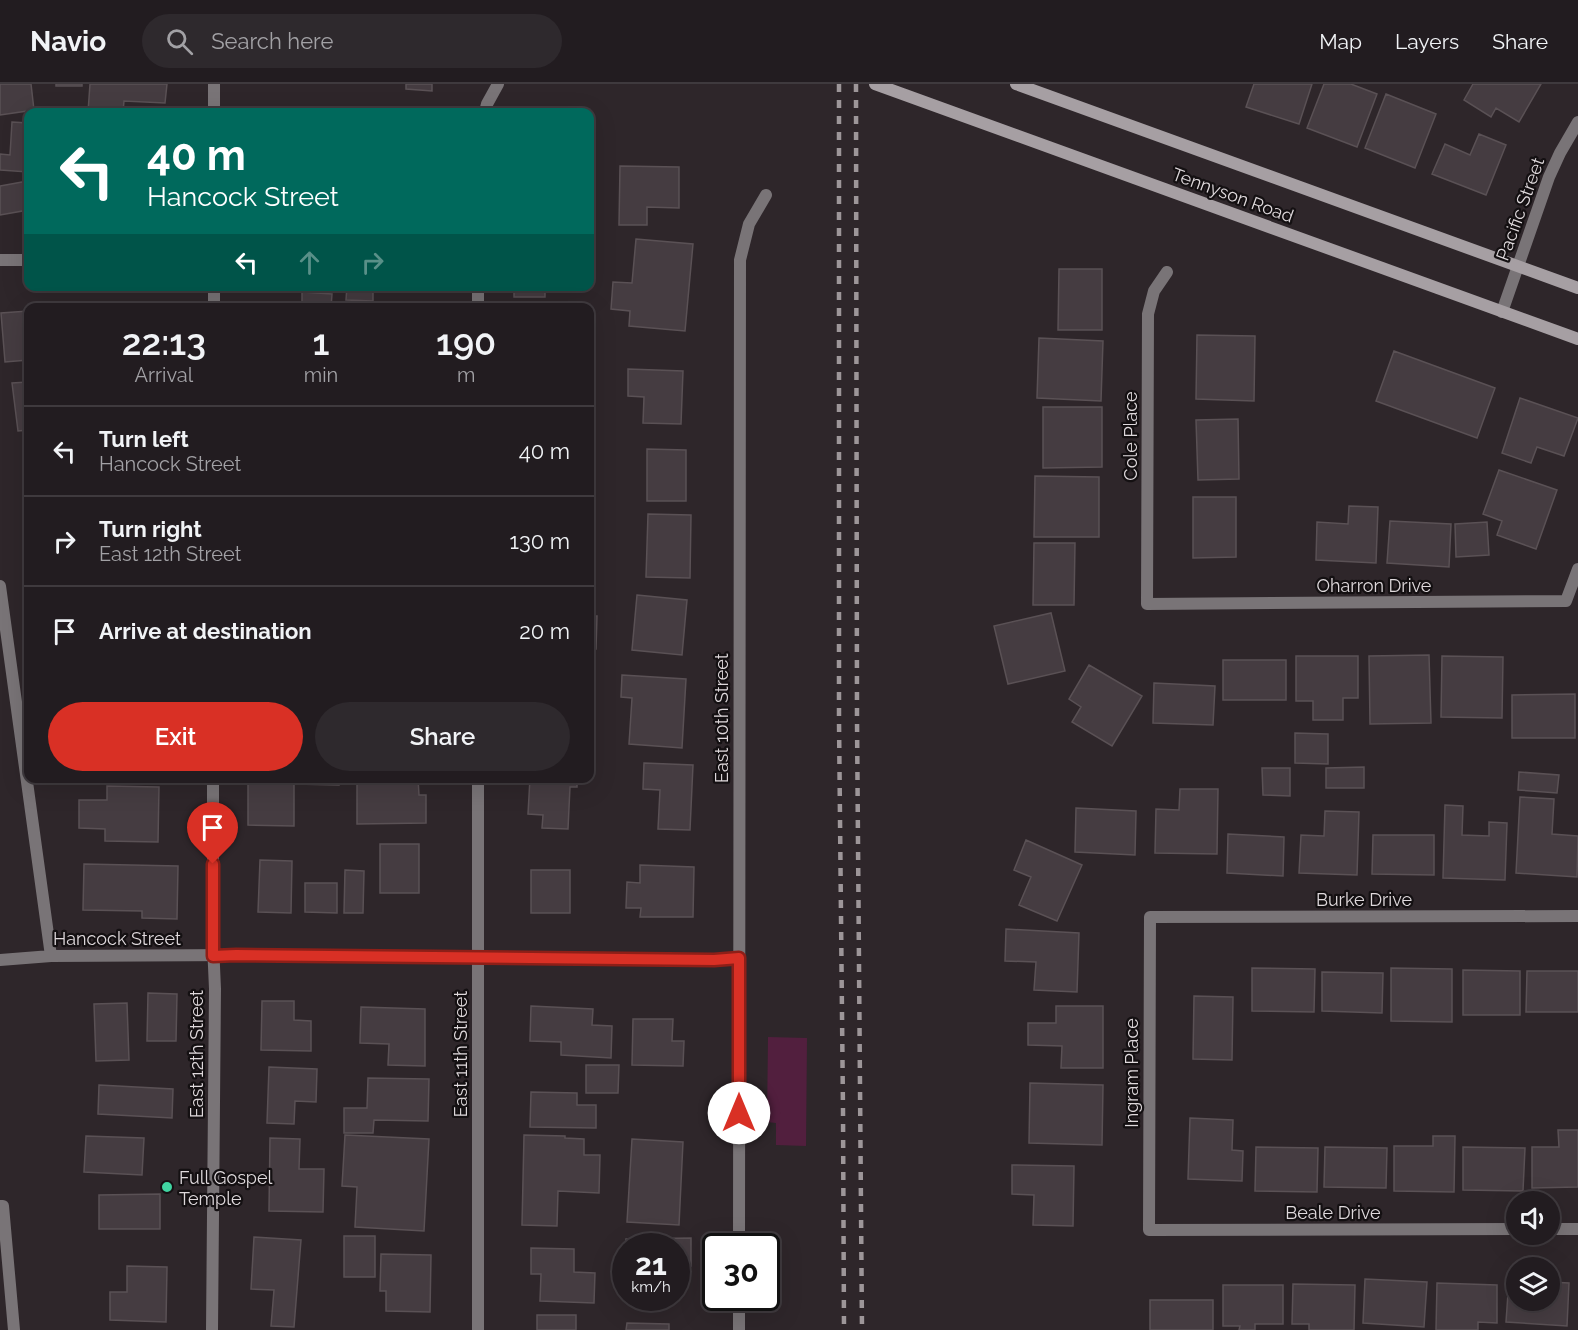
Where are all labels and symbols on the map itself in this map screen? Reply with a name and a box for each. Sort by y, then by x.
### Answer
street label: Pacific Street [1492,155,1548,263]
street label: Tennyson Road [1169,163,1297,227]
street label: Cole Place [1120,391,1141,481]
street label: Oharron Drive [1317,575,1432,596]
street label: East 10th Street [711,653,732,783]
pin [187,802,238,864]
street label: Burke Drive [1316,889,1413,910]
street label: Hancock Street [53,928,181,949]
street label: East 12th Street [186,990,207,1118]
street label: East 11th Street [450,991,471,1117]
street label: Ingram Place [1121,1018,1142,1128]
position arrow [707,1081,771,1145]
place label: Full Gospel Temple [179,1167,273,1209]
marker: Full Gospel Temple [160,1180,174,1194]
street label: Beale Drive [1285,1202,1381,1223]
speed limit sign: 30 [702,1233,780,1311]

